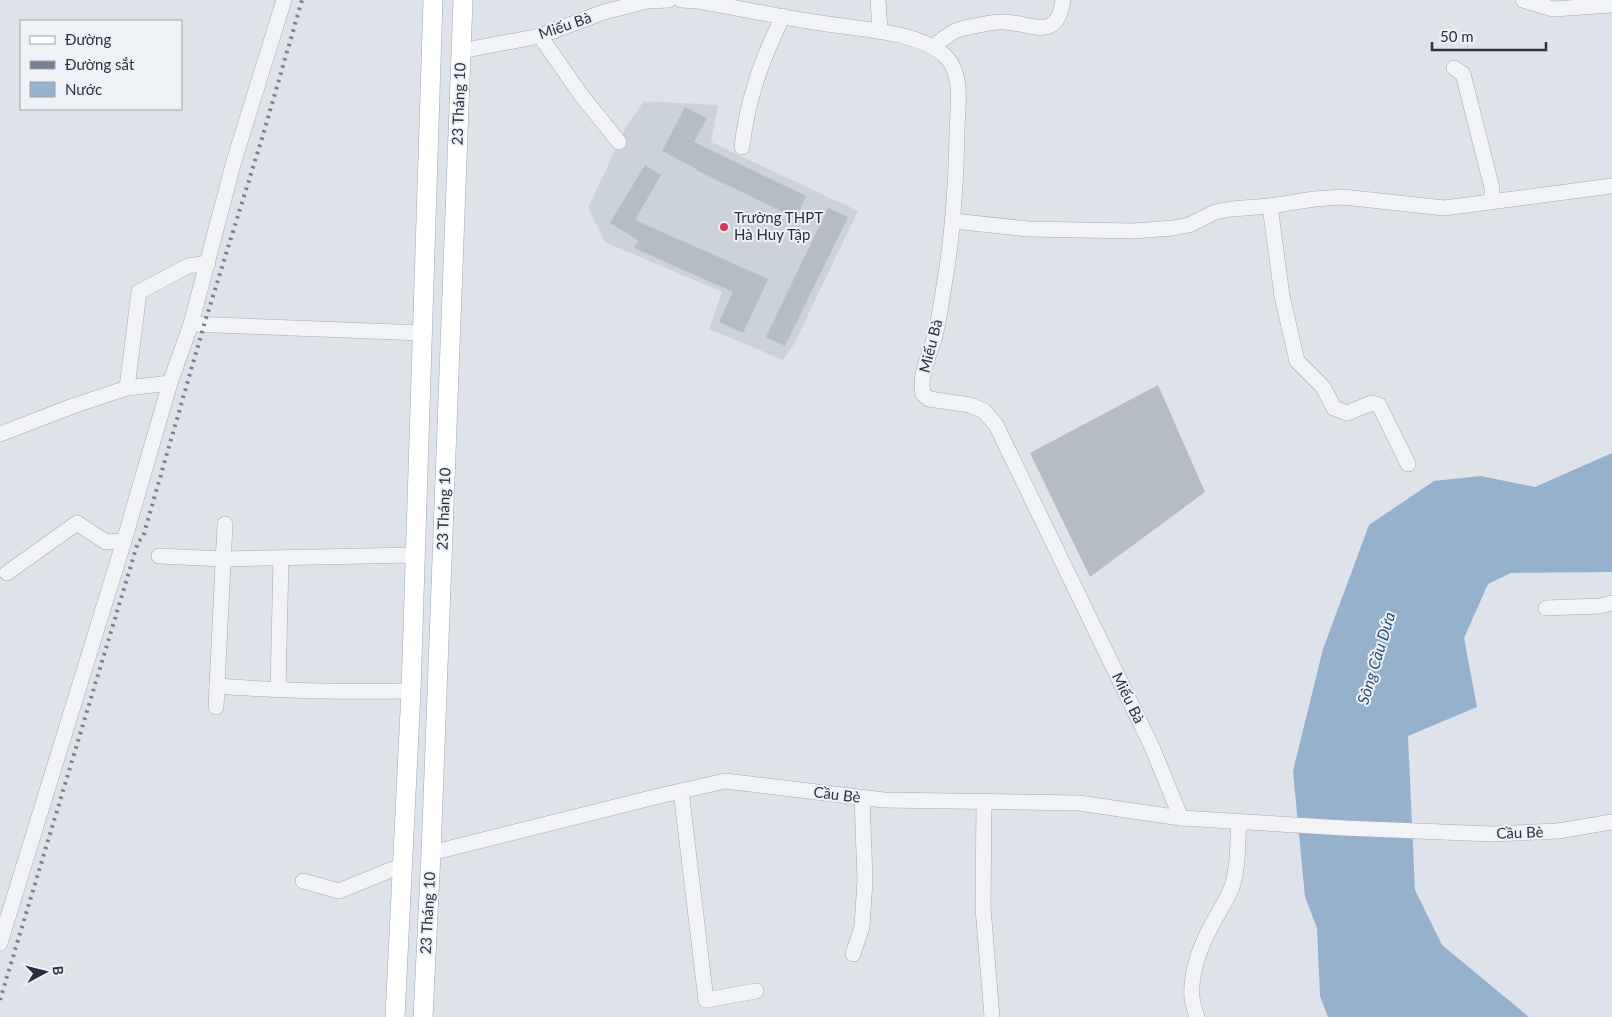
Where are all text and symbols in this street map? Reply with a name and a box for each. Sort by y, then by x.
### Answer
street label: Miếu Bà [536,8,593,42]
legend [20,20,182,110]
scale bar [1432,20,1546,52]
text: 50 m [1440,27,1474,45]
text: Đường [65,30,111,48]
text: Đường sắt [65,55,135,73]
street label: 23 Tháng 10 [448,62,468,146]
text: Nước [65,80,102,98]
place label: Trường THPT Hà Huy Tập [734,208,823,243]
marker: Trường THPT Hà Huy Tập [718,221,730,233]
street label: Miếu Bà [915,317,945,374]
street label: 23 Tháng 10 [433,467,453,551]
water label: Sông Cầu Dứa [1352,609,1399,706]
street label: Miếu Bà [1109,669,1149,726]
street label: Cầu Bè [813,782,862,806]
street label: Cầu Bè [1496,822,1544,842]
street label: 23 Tháng 10 [416,871,438,955]
north arrow [20,947,70,997]
text: B [49,965,67,976]

